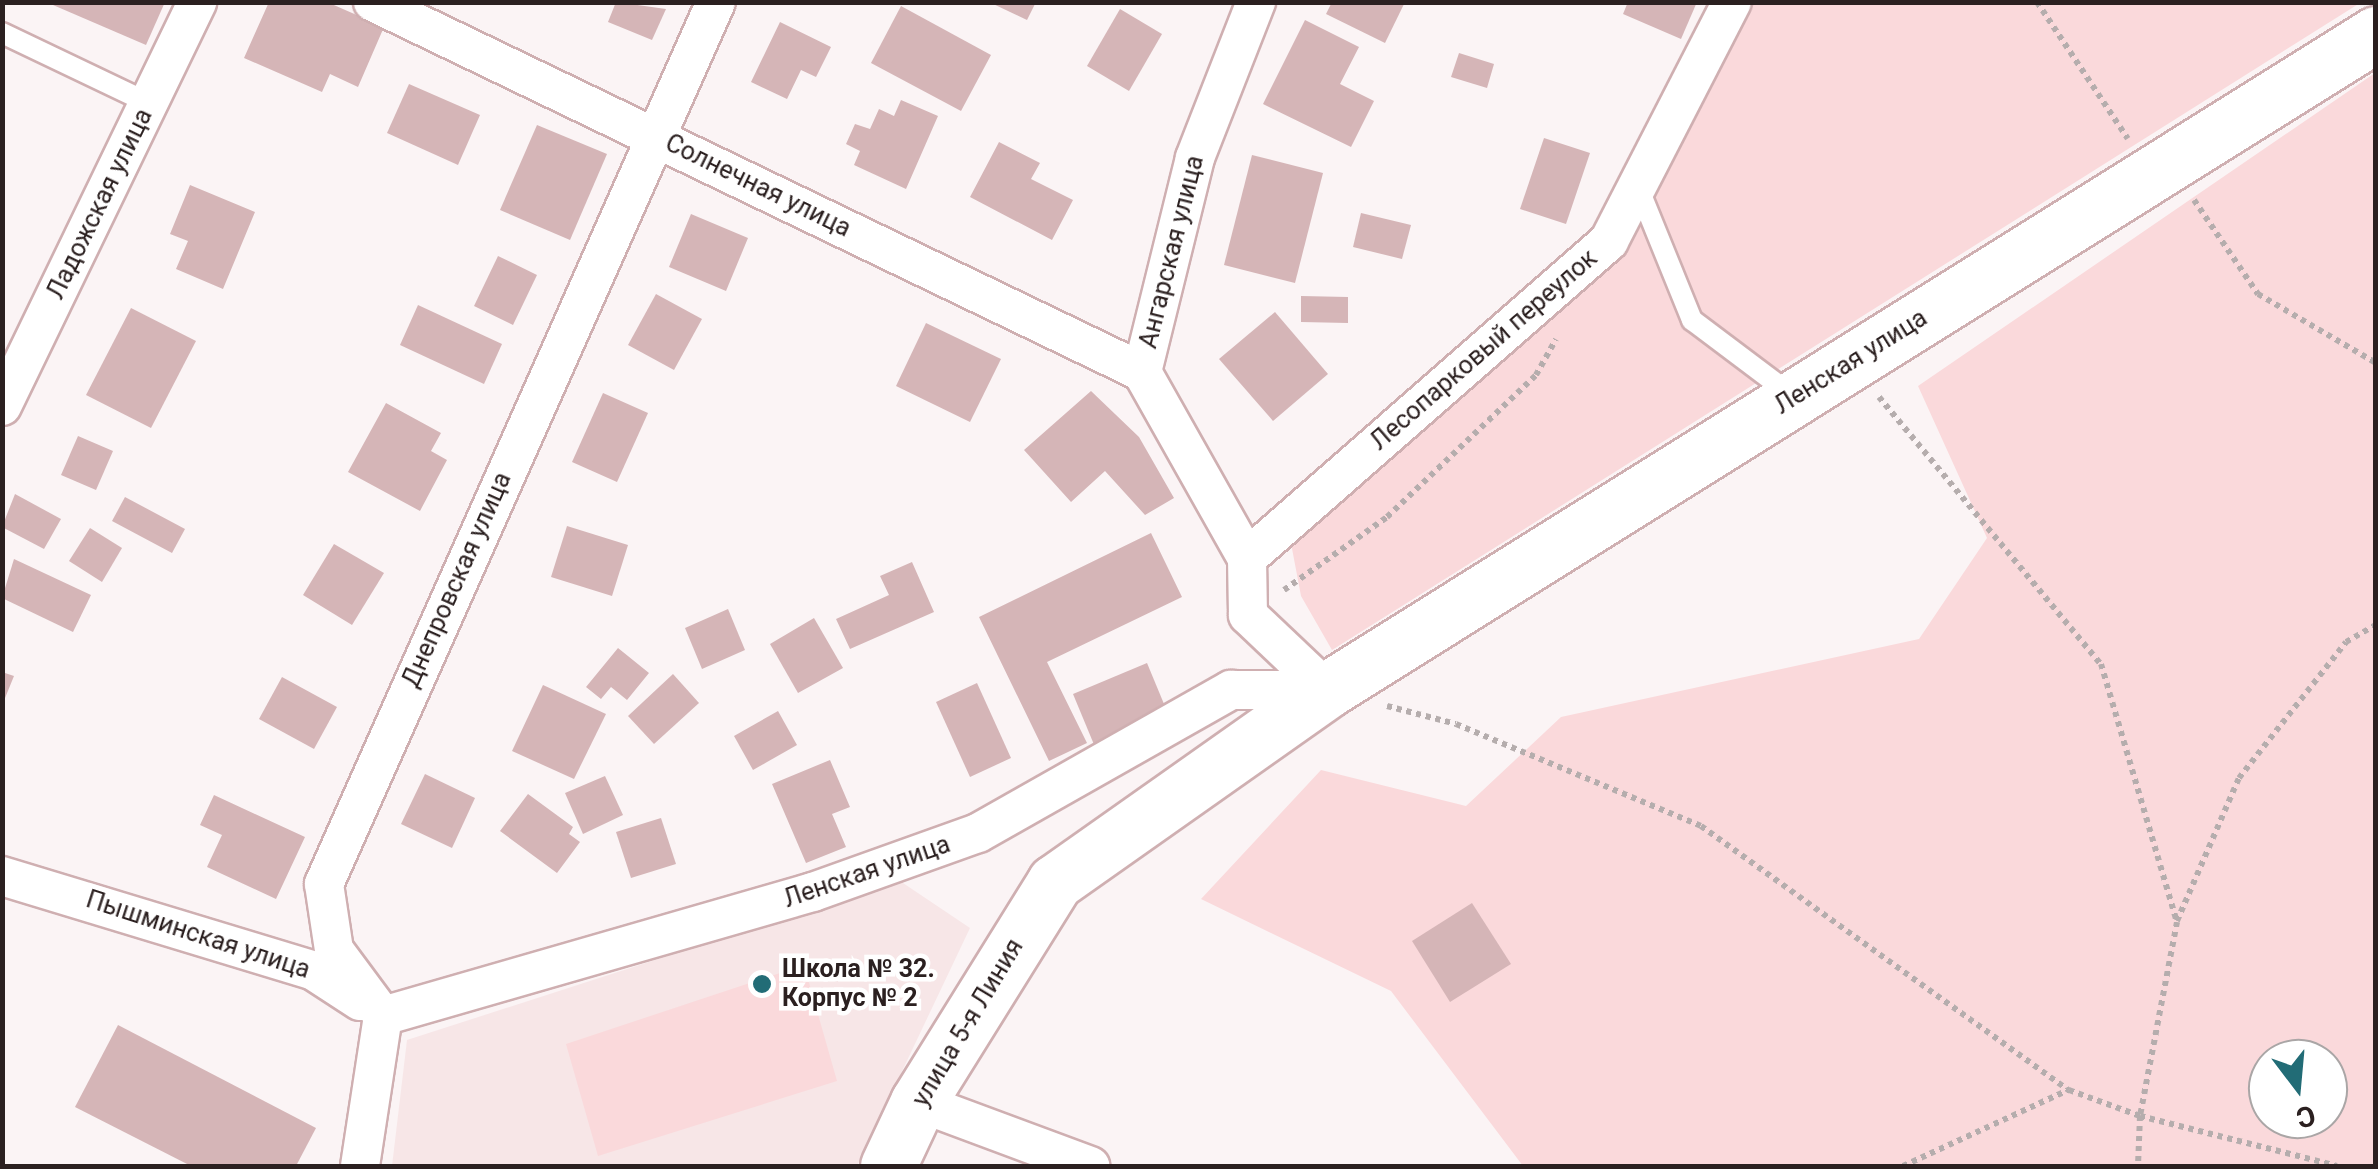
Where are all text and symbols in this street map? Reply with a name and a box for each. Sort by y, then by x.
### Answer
street label: Ладожская улица [41,104,159,304]
street label: Солнечная улица [660,128,856,244]
street label: Ангарская улица [1134,153,1210,351]
street label: Лесопарковый переулок [1365,243,1603,457]
street label: Ленская улица [1769,303,1933,421]
street label: Днепровская улица [396,468,518,692]
street label: Ленская улица [780,829,954,915]
street label: Пышминская улица [82,885,314,985]
street label: улица 5-я Линия [906,934,1030,1112]
place label: Школа № 32. Корпус № 2 [782,955,935,1014]
marker: Школа № 32. Корпус № 2 [751,973,773,995]
north arrow [2248,1039,2348,1139]
text: С [2293,1098,2319,1135]

